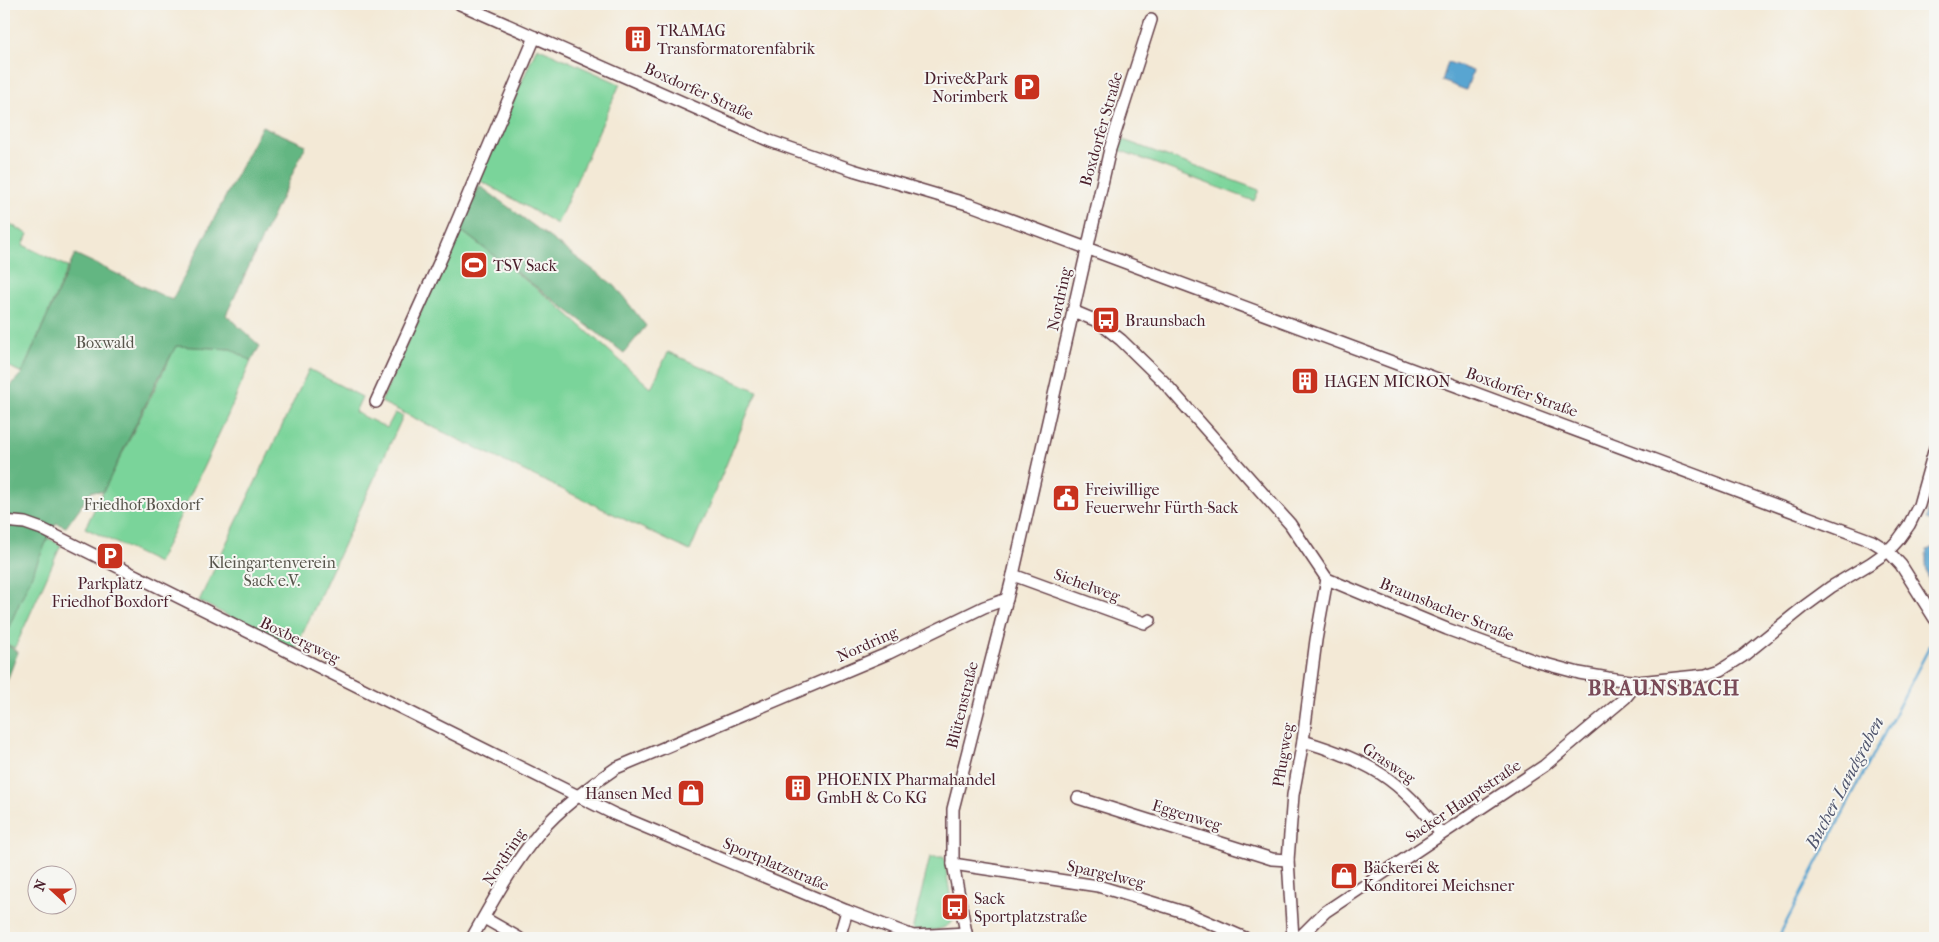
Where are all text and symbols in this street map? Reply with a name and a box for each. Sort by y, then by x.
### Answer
place label: TRAMAG Transformatorenfabrik [657,21,816,58]
building icon: TRAMAG Transformatorenfabrik [623,24,653,54]
street label: Boxdorfer Straße [641,58,757,124]
place label: Drive&Park Norimberk [924,69,1009,106]
street label: Boxdorfer Straße [1076,70,1126,188]
parking icon: Drive&Park Norimberk [1012,72,1042,102]
sports icon: TSV Sack [459,250,489,280]
place label: TSV Sack [493,256,558,275]
street label: Nordring [1043,265,1075,333]
bus stop icon: Braunsbach [1091,305,1121,335]
place label: Braunsbach [1125,311,1206,330]
park label: Boxwald [76,333,135,352]
street label: Boxdorfer Straße [1463,363,1581,421]
building icon: HAGEN MICRON [1290,366,1320,396]
place label: HAGEN MICRON [1324,372,1451,391]
place label: Freiwillige Feuerwehr Fürth-Sack [1085,480,1239,517]
public building icon: Freiwillige Feuerwehr Fürth-Sack [1051,483,1081,513]
park label: Friedhof Boxdorf [83,495,204,514]
parking icon: Parkplatz Friedhof Boxdorf [95,541,125,571]
park label: Kleingartenverein Sack e.V. [208,553,336,590]
street label: Sichelweg [1051,564,1123,606]
street label: Braunsbacher Straße [1377,573,1517,645]
place label: Parkplatz Friedhof Boxdorf [51,574,172,611]
street label: Boxbergweg [257,613,343,668]
street label: Nordring [834,622,901,666]
street label: Blütenstraße [942,659,982,751]
district label: BRAUNSBACH [1588,676,1740,700]
water label: Bucher Landgraben [1801,713,1889,854]
street label: Pflugweg [1269,721,1298,788]
street label: Grasweg [1359,738,1419,788]
street label: Sacker Hauptstraße [1402,755,1524,847]
place label: PHOENIX Pharmahandel GmbH & Co KG [817,770,996,807]
building icon: PHOENIX Pharmahandel GmbH & Co KG [783,773,813,803]
shop icon: Hansen Med [676,778,706,808]
place label: Hansen Med [585,784,672,803]
street label: Eggenweg [1150,795,1225,835]
street label: Nordring [478,824,530,889]
street label: Sportplatzstraße [720,833,832,895]
street label: Spargelweg [1065,856,1147,892]
place label: Bäckerei & Konditorei Meichsner [1363,858,1514,895]
shop icon: Bäckerei & Konditorei Meichsner [1329,861,1359,891]
north arrow [28,864,78,914]
text: N [30,877,50,894]
place label: Sack Sportplatzstraße [974,889,1087,926]
bus stop icon: Sack Sportplatzstraße [940,892,970,922]

